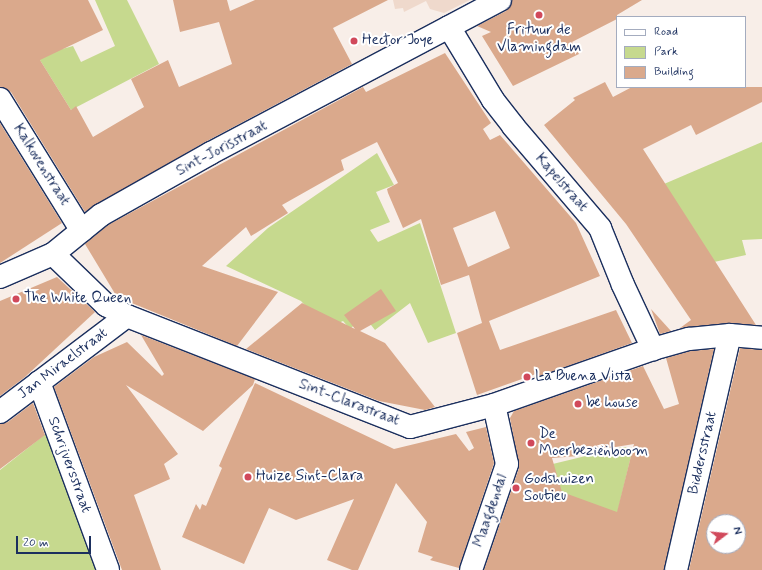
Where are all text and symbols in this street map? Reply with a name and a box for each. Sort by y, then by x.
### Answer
marker: Frituur de Vlamingdam [534,10,544,20]
legend [616,16,746,88]
place label: Frituur de Vlamingdam [497,21,581,56]
text: Road [654,24,678,40]
place label: Hector Joye [362,32,436,50]
marker: Hector Joye [349,36,359,46]
text: Park [654,44,678,60]
text: Building [654,64,694,80]
street label: Sint-Jorisstraat [173,117,271,181]
street label: Kalkovenstraat [9,121,73,209]
street label: Kapelstraat [531,150,591,216]
place label: The White Queen [24,290,133,308]
marker: The White Queen [11,294,21,304]
street label: Jan Miraelstraat [16,325,110,403]
place label: La Buena Vista [535,368,631,386]
marker: La Buena Vista [522,372,532,382]
street label: Sint-Clarastraat [296,376,402,430]
place label: be house [586,395,638,413]
marker: be house [573,399,583,409]
street label: Biddersstraat [685,410,721,496]
street label: Schrijversstraat [43,414,95,516]
place label: De Moerbeziënboom [539,425,648,460]
marker: De Moerbeziënboom [526,438,536,448]
place label: Huize Sint-Clara [256,468,365,486]
place label: Godshuizen Soutieu [524,470,594,505]
marker: Huize Sint-Clara [243,472,253,482]
street label: Maagdendal [470,472,512,550]
marker: Godshuizen Soutieu [511,483,521,493]
north arrow [706,514,746,554]
text: N [729,526,744,536]
scale bar [18,528,93,554]
text: 20 m [23,535,49,551]

